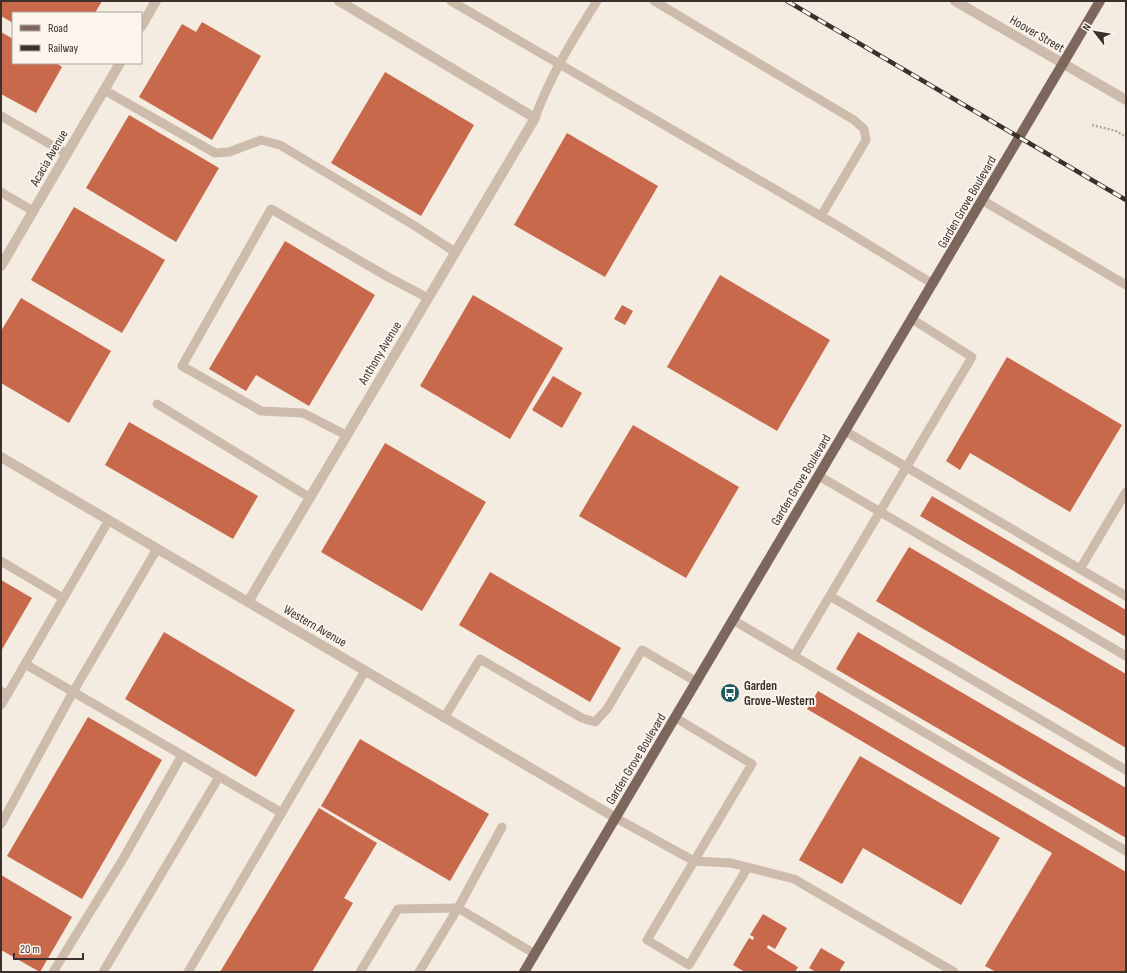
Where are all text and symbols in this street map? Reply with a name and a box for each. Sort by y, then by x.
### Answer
legend [12,12,142,64]
street label: Hoover Street [1007,12,1067,56]
north arrow [1075,12,1115,52]
text: Road [48,21,68,36]
text: N [1080,21,1094,33]
text: Railway [48,41,79,56]
street label: Acacia Avenue [26,127,71,190]
street label: Garden Grove Boulevard [934,153,1000,251]
street label: Anthony Avenue [354,319,405,388]
street label: Garden Grove Boulevard [767,431,835,529]
street label: Western Avenue [281,601,349,651]
place label: Garden Grove-Western [744,678,815,709]
bus stop icon: Garden Grove-Western [719,682,741,704]
street label: Garden Grove Boulevard [602,710,670,808]
scale bar [14,935,83,961]
text: 20 m [20,942,40,957]

